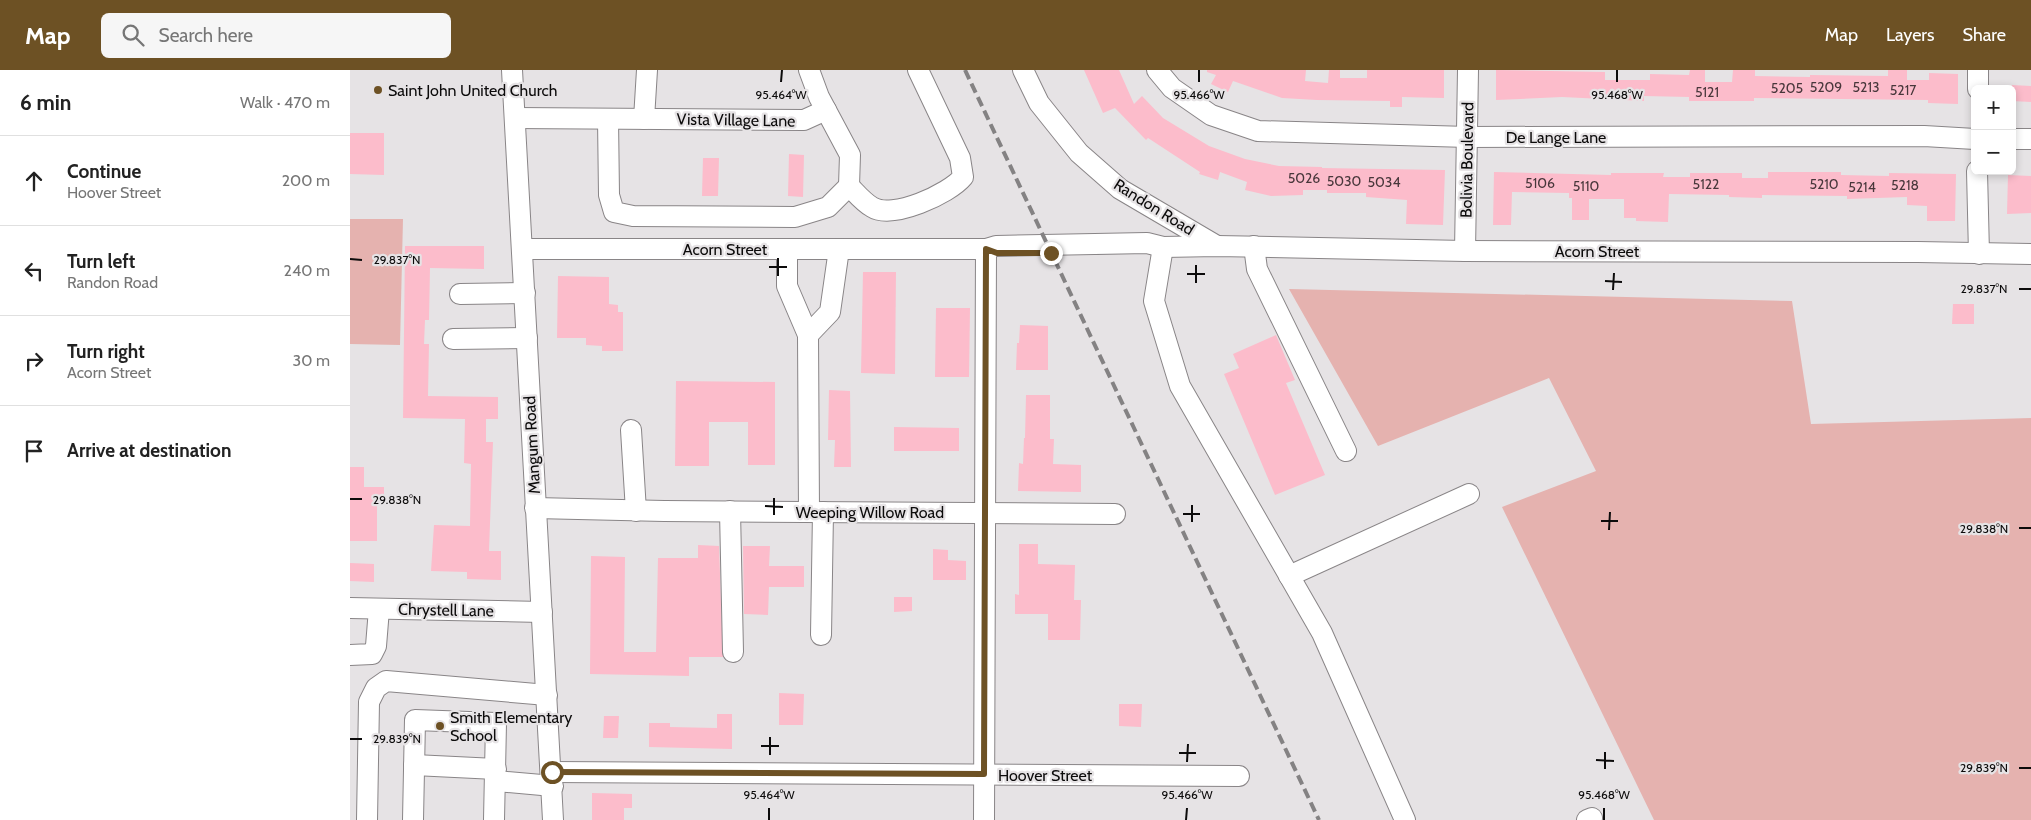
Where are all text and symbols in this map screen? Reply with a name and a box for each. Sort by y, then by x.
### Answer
search box [101,13,451,58]
text: Map [25,21,71,50]
icon: search [119,21,147,49]
text: Search here [159,24,253,47]
text: Map [1825,24,1858,46]
text: Layers [1886,24,1935,46]
text: Share [1963,24,2006,46]
house number: 5209 [1810,78,1842,96]
house number: 5213 [1852,78,1880,96]
house number: 5205 [1771,79,1803,97]
place label: Saint John United Church [388,81,557,100]
house number: 5217 [1890,81,1916,99]
house number: 5121 [1695,83,1719,101]
marker: Saint John United Church [372,84,384,96]
map controls [1971,85,2016,175]
button: + [1971,85,2016,130]
text: 95.464°W [755,87,807,102]
text: 95.466°W [1173,87,1225,102]
text: 95.468°W [1591,87,1643,102]
text: 6 min [20,90,71,115]
text: Walk · 470 m [240,93,330,112]
street label: Bolivia Boulevard [1456,102,1478,218]
street label: Vista Village Lane [676,109,796,131]
street label: De Lange Lane [1506,128,1606,147]
button: − [1971,130,2016,175]
text: Continue [67,160,141,183]
icon: ahead [20,167,48,195]
house number: 5026 [1288,169,1320,187]
text: 200 m [282,171,330,190]
house number: 5030 [1327,172,1362,190]
house number: 5034 [1367,173,1401,191]
house number: 5106 [1525,174,1555,192]
street label: Randon Road [1110,175,1198,239]
house number: 5122 [1693,175,1719,193]
house number: 5210 [1809,175,1839,193]
house number: 5218 [1891,176,1919,194]
house number: 5110 [1573,177,1599,195]
house number: 5214 [1848,178,1876,196]
text: Hoover Street [67,183,161,202]
street label: Acorn Street [683,240,768,259]
route end [1040,242,1063,265]
street label: Acorn Street [1555,242,1640,261]
text: Turn left [67,250,135,273]
text: 29.837°N [373,252,421,267]
icon: left [20,257,48,285]
text: 240 m [284,261,330,280]
text: Randon Road [67,273,158,292]
text: 29.837°N [1960,281,2008,296]
text: Turn right [67,340,145,363]
icon: right [20,347,48,375]
text: 30 m [293,351,330,370]
text: Acorn Street [67,363,151,382]
street label: Mangum Road [520,395,544,495]
icon: arrive [20,437,48,465]
text: Arrive at destination [67,439,231,462]
text: 29.838°N [373,492,421,507]
street label: Weeping Willow Road [796,503,944,522]
text: 29.838°N [1960,521,2008,536]
street label: Chrystell Lane [398,600,494,620]
place label: Smith Elementary School [450,708,572,745]
marker: Smith Elementary School [434,720,446,732]
text: 29.839°N [373,731,421,746]
text: 29.839°N [1960,760,2008,775]
route start [541,761,564,784]
street label: Hoover Street [998,766,1093,785]
text: 95.464°W [743,787,795,802]
text: 95.466°W [1161,787,1213,802]
text: 95.468°W [1578,787,1630,802]

